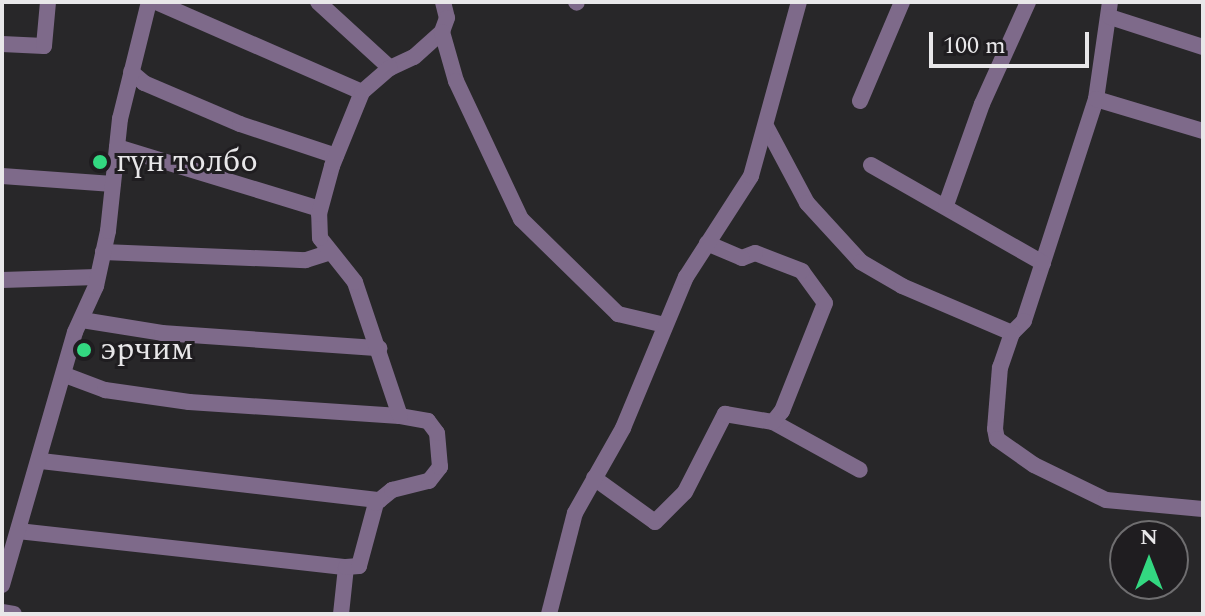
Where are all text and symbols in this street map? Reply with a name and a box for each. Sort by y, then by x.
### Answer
scale bar [933,16,1093,66]
text: 100 m [943,28,1006,64]
place label: гүн толбо [116,143,258,181]
marker: гүн толбо [91,153,109,171]
place label: эрчим [100,331,194,369]
marker: эрчим [75,341,93,359]
north arrow [1109,520,1189,600]
text: N [1140,521,1158,554]

